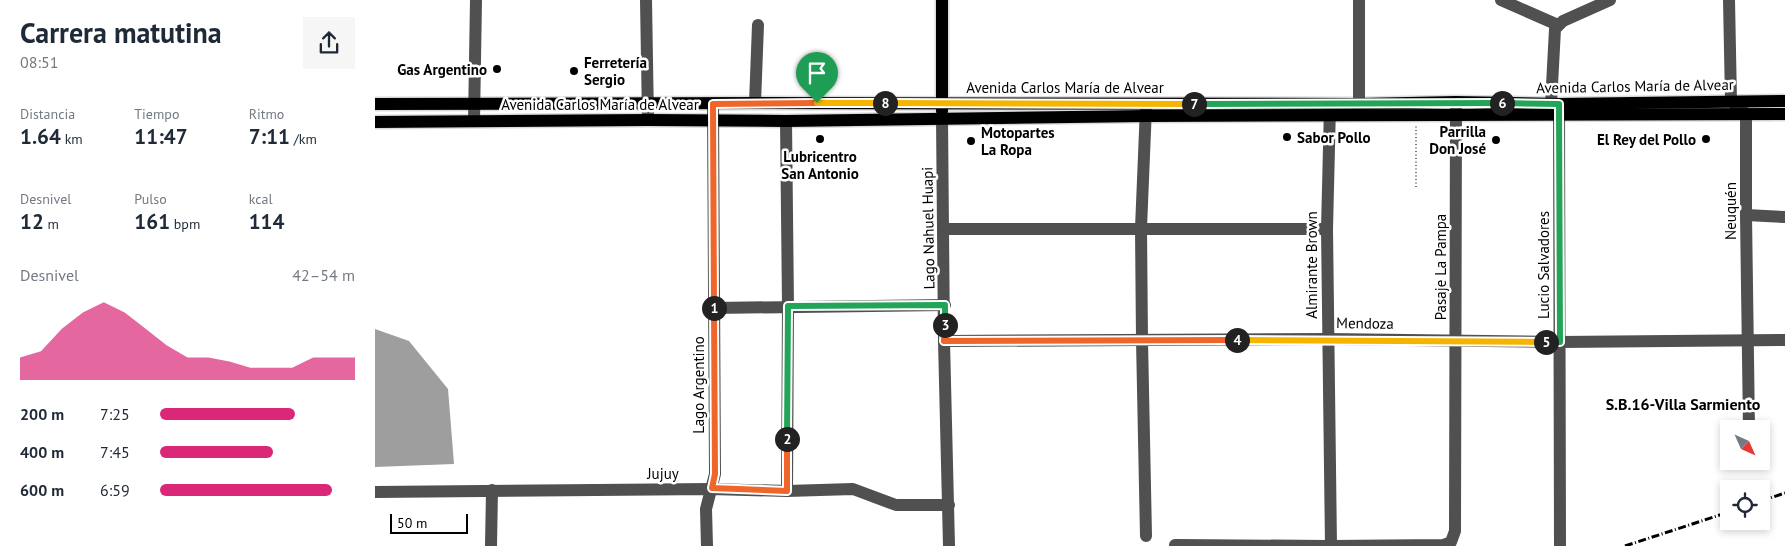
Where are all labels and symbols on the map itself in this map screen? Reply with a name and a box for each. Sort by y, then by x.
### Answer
pin [796,52,838,103]
place label: Ferretería Sergio [584,53,647,89]
place label: Gas Argentino [397,60,487,79]
marker: Gas Argentino [491,63,503,75]
marker: Ferretería Sergio [568,65,580,77]
street label: Avenida Carlos María de Alvear [1536,75,1734,97]
street label: Avenida Carlos María de Alvear [966,78,1164,97]
pin: 8 [873,90,897,116]
pin: 6 [1489,90,1515,116]
pin: 7 [1181,92,1207,116]
street label: Avenida Carlos María de Alvear [501,95,699,114]
place label: Parrilla Don José [1429,122,1486,158]
place label: Motopartes La Ropa [981,123,1055,159]
place label: Sabor Pollo [1297,128,1371,147]
place label: El Rey del Pollo [1597,130,1696,149]
marker: Sabor Pollo [1281,131,1293,143]
marker: Lubricentro San Antonio [814,133,826,145]
marker: El Rey del Pollo [1700,133,1712,145]
marker: Parrilla Don José [1490,134,1502,146]
marker: Motopartes La Ropa [965,135,977,147]
place label: Lubricentro San Antonio [781,147,859,183]
street label: Lago Nahuel Huapi [917,167,939,289]
street label: Neuquén [1721,182,1740,240]
street label: Almirante Brown [1302,211,1321,319]
street label: Lucio Salvadores [1534,211,1553,319]
street label: Pasaje La Pampa [1431,214,1450,320]
pin: 1 [701,296,727,320]
pin: 3 [933,312,957,338]
street label: Mendoza [1336,313,1394,333]
pin: 4 [1225,328,1249,352]
pin: 5 [1533,330,1559,354]
street label: Lago Argentino [689,336,708,434]
district label: S.B.16-Villa Sarmiento [1606,394,1761,414]
north arrow [1720,420,1770,470]
pin: 2 [775,426,799,452]
street label: Jujuy [646,464,679,483]
scale bar [390,511,467,534]

